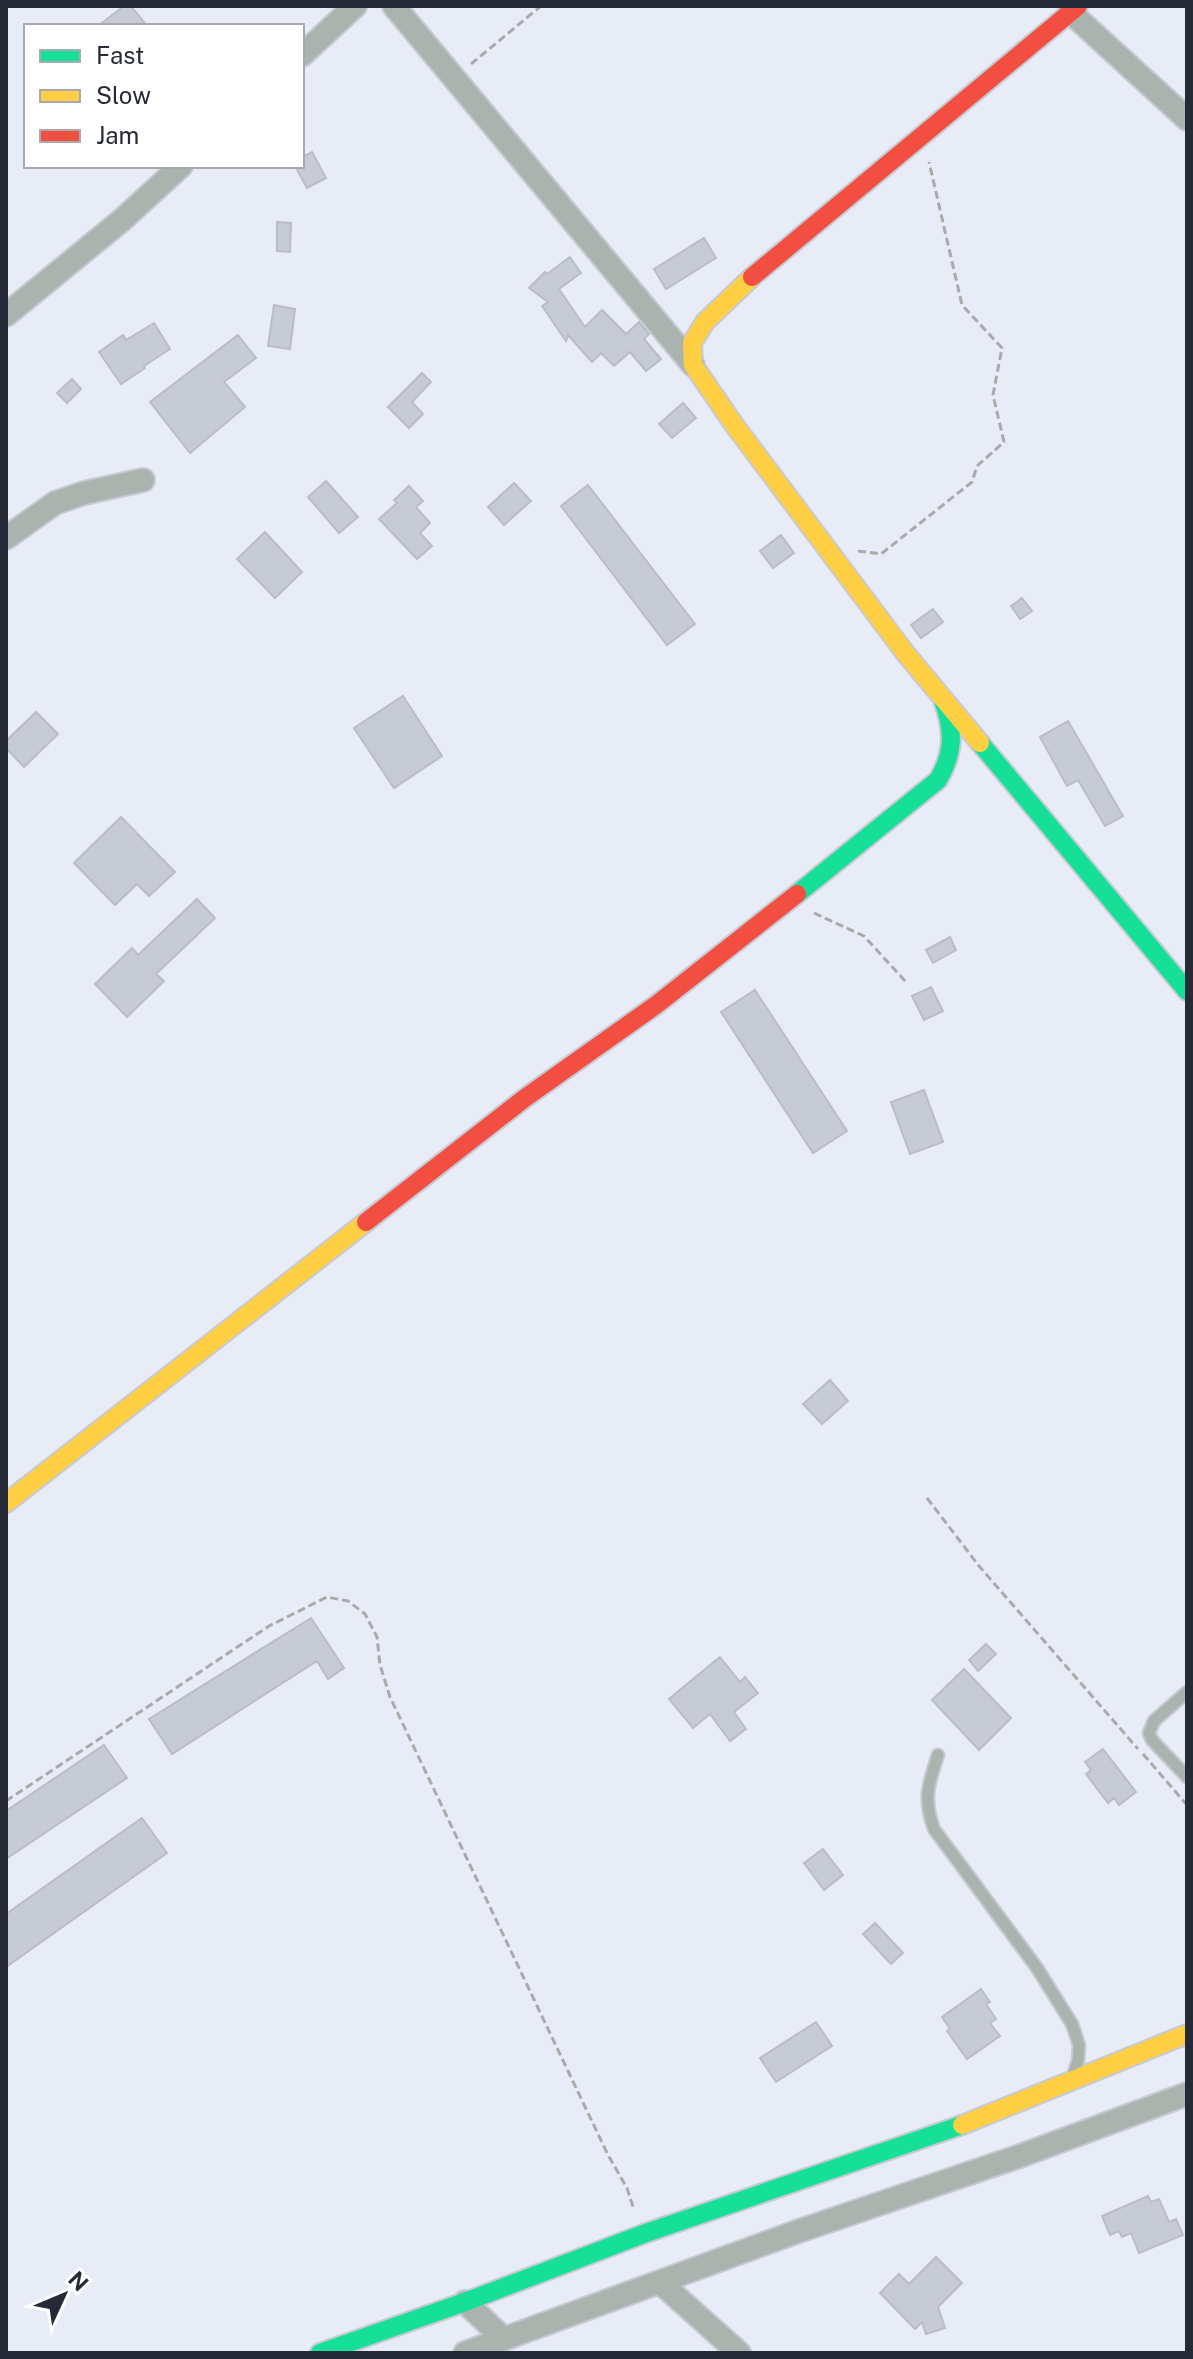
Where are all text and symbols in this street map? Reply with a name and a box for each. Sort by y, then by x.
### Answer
legend [24,24,304,168]
text: Fast [96,41,144,69]
text: Slow [96,81,151,109]
text: Jam [96,121,139,149]
north arrow [24,2255,104,2335]
text: N [63,2266,94,2296]

